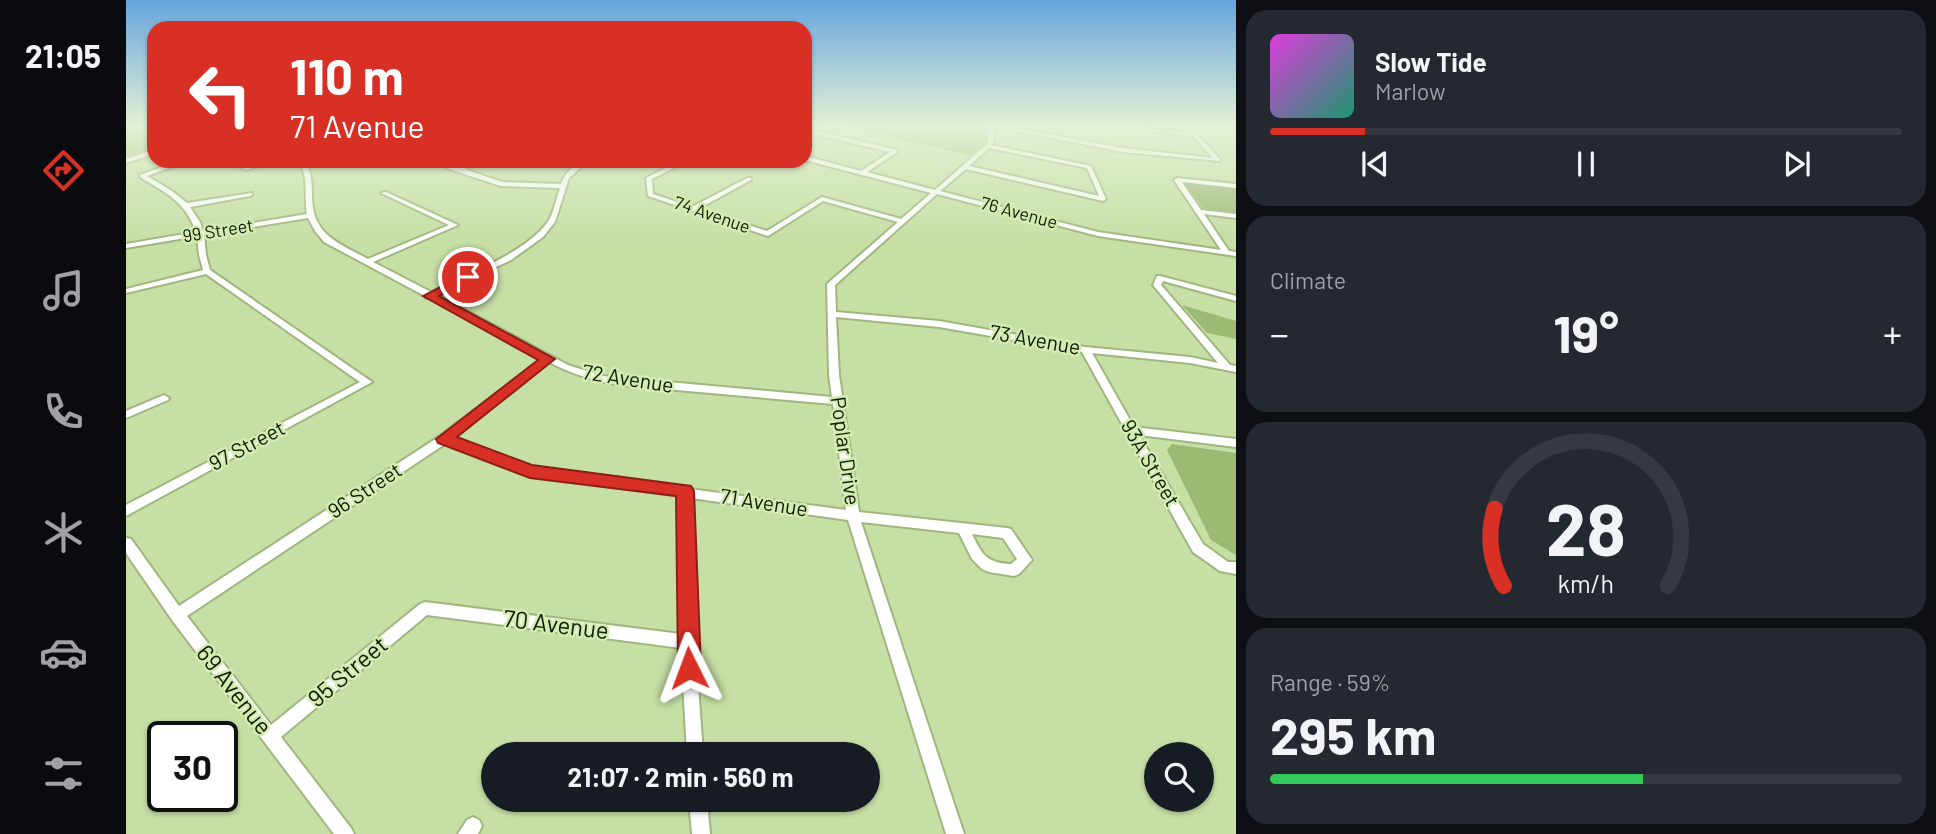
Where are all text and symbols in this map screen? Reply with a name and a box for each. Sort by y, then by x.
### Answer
text: 21:05 [25,36,101,74]
text: 110 m [290,46,404,105]
text: Slow Tide [1375,46,1487,77]
icon: left [175,49,266,140]
text: Marlow [1375,77,1446,105]
text: 71 Avenue [290,106,425,144]
icon: previous [1356,145,1394,183]
icon: pause [1567,145,1605,183]
icon: next [1778,145,1816,183]
icon: directions [39,146,88,195]
street label: 74 Avenue [671,191,753,237]
street label: 76 Avenue [978,191,1060,233]
street label: 99 Street [181,214,255,246]
pin [438,247,498,307]
icon: arrive [449,258,487,296]
icon: music [39,266,88,315]
text: Climate [1270,266,1346,294]
text: 19° [1553,301,1619,363]
text: − [1270,310,1289,356]
text: + [1883,310,1902,356]
street label: 73 Avenue [988,318,1083,359]
street label: 72 Avenue [581,358,676,397]
icon: phone [39,387,88,436]
street label: Poplar Drive [827,395,866,507]
street label: 97 Street [204,414,289,475]
street label: 93A Street [1116,414,1186,510]
street label: 96 Street [322,457,406,523]
street label: 71 Avenue [719,482,810,521]
text: 28 [1546,483,1626,571]
icon: climate [39,508,88,557]
text: km/h [1558,568,1614,598]
street label: 70 Avenue [502,603,611,644]
icon: car [39,628,88,677]
street label: 95 Street [301,629,393,713]
position arrow [652,631,726,705]
street label: 69 Avenue [191,638,279,740]
text: Range · 59% [1270,668,1390,696]
text: 295 km [1270,703,1436,765]
speed limit sign: 30 [147,721,238,812]
map controls [1144,742,1214,812]
button: search [1144,742,1214,812]
icon: filters [39,749,88,798]
text: 21:07 · 2 min · 560 m [568,761,793,792]

